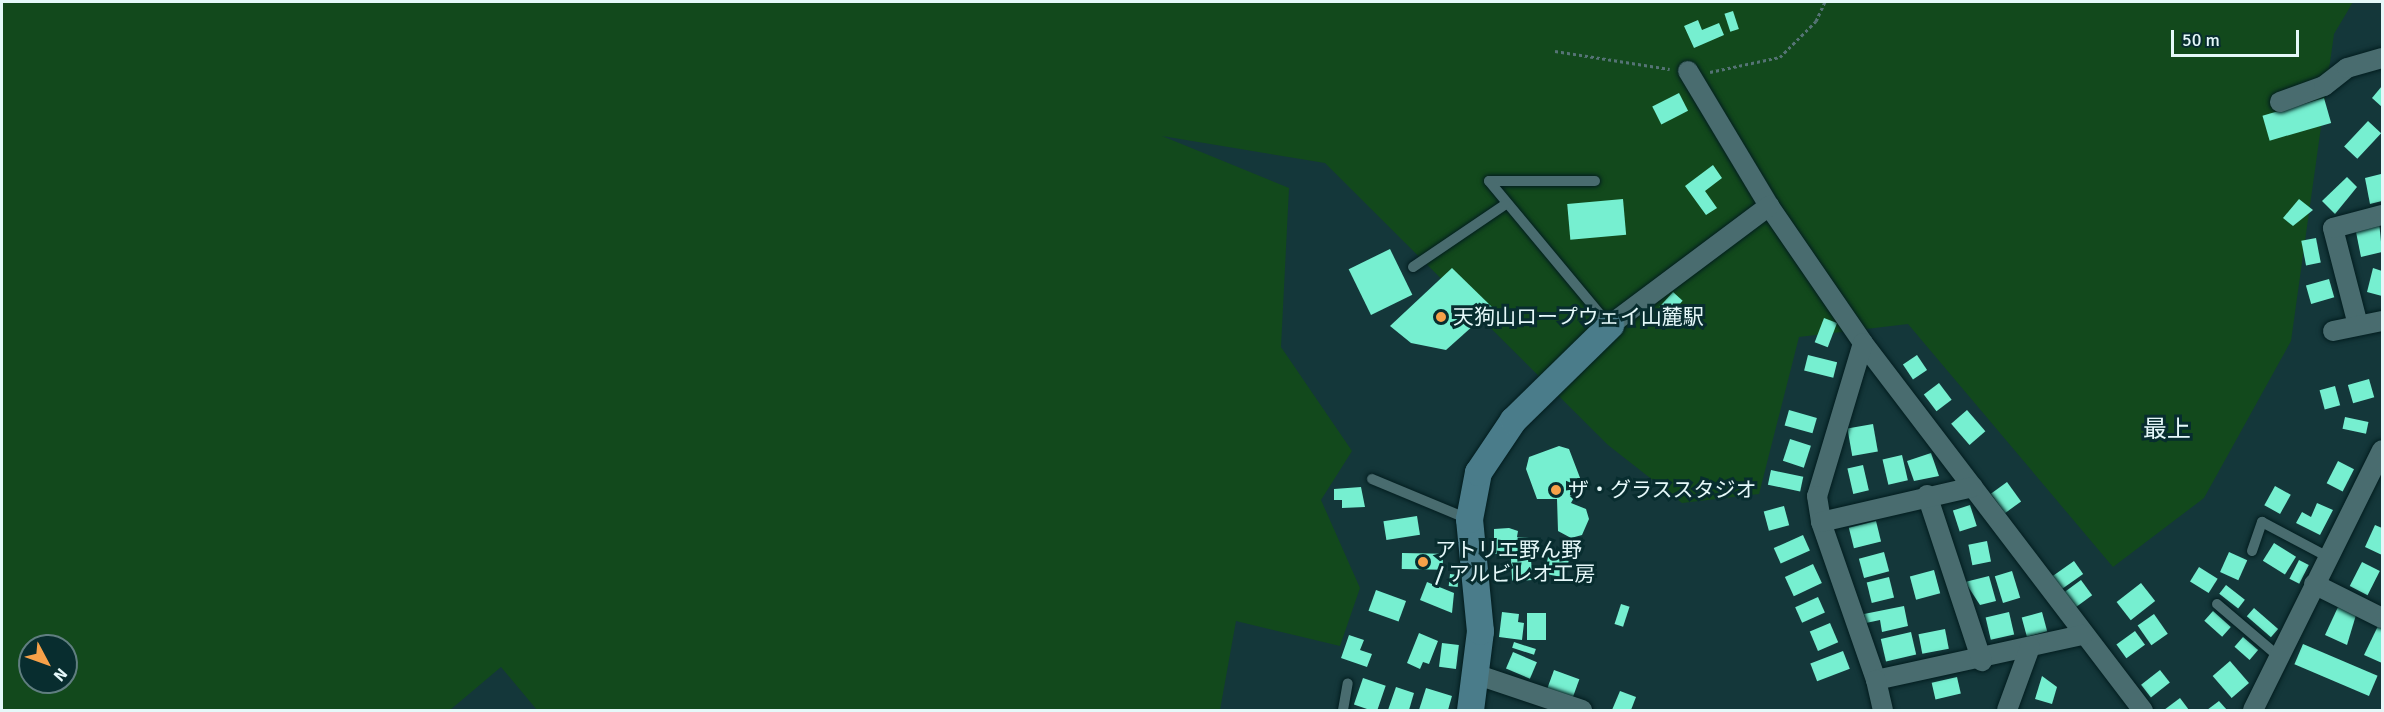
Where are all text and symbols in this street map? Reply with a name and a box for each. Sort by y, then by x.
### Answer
scale bar [2174,18,2302,56]
text: 50 m [2182,29,2220,51]
place label: 天狗山ロープウェイ山麓駅 [1453,304,1705,330]
marker: 天狗山ロープウェイ山麓駅 [1434,310,1448,324]
district label: 最上 [2143,416,2191,444]
place label: ザ・グラススタジオ [1568,477,1757,503]
marker: ザ・グラススタジオ [1549,483,1563,497]
place label: アトリエ野ん野 / アルビレオ工房 [1435,537,1595,587]
marker: アトリエ野ん野 / アルビレオ工房 [1416,555,1430,569]
north arrow [18,634,78,694]
text: N [49,664,71,685]

